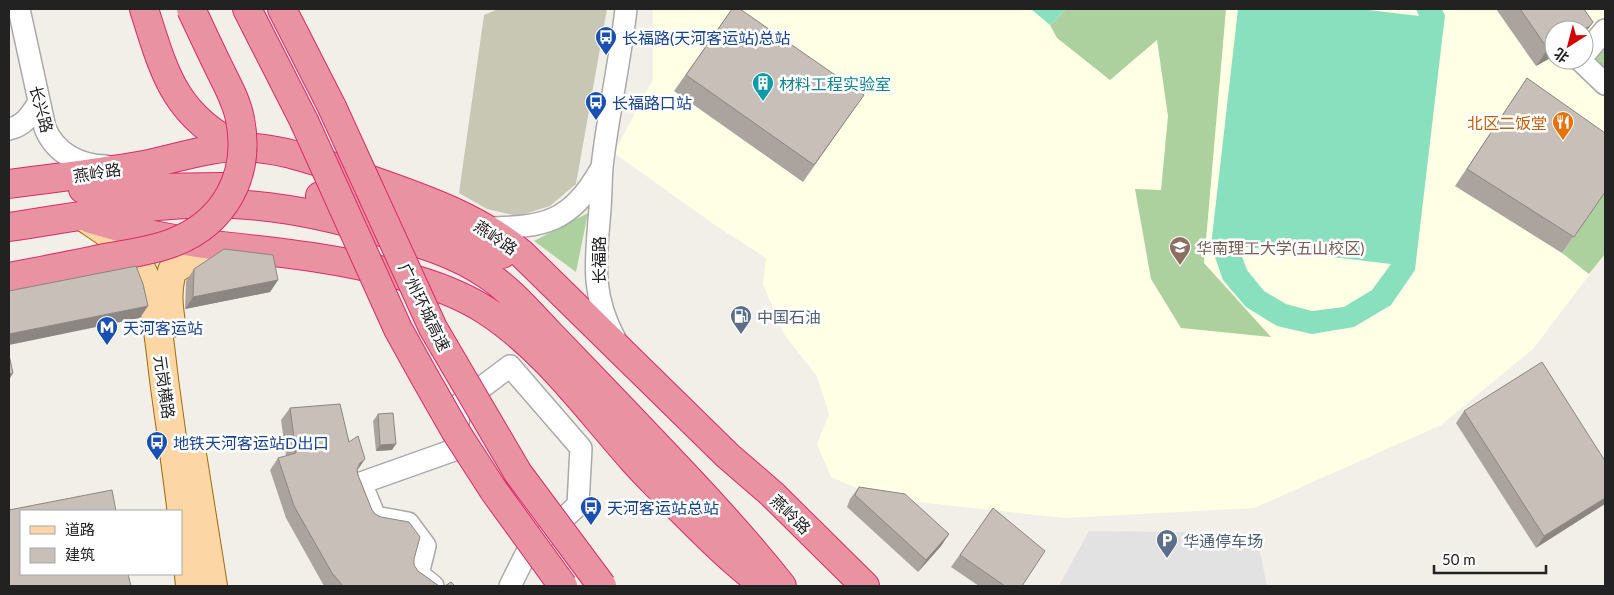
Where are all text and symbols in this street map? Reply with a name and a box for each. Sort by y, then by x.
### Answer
north arrow [1544,20,1594,70]
bus stop icon: 长福路(天河客运站)总站 [594,25,618,56]
place label: 长福路(天河客运站)总站 [622,28,791,47]
text: 北 [1550,45,1572,67]
building icon: 材料工程实验室 [751,71,775,102]
place label: 材料工程实验室 [779,74,891,93]
street label: 长兴路 [27,83,57,135]
bus stop icon: 长福路口站 [584,90,608,121]
place label: 长福路口站 [612,93,692,112]
restaurant icon: 北区二饭堂 [1551,110,1575,141]
place label: 北区二饭堂 [1467,113,1547,132]
street label: 燕岭路 [72,159,122,185]
street label: 燕岭路 [471,216,521,258]
school or university icon: 华南理工大学(五山校区) [1168,235,1192,266]
street label: 长福路 [589,236,608,284]
place label: 华南理工大学(五山校区) [1196,238,1365,257]
street label: 广州环城高速 [395,260,455,354]
fuel station icon: 中国石油 [729,304,753,335]
place label: 中国石油 [757,307,821,326]
metro station icon: 天河客运站 [95,315,119,346]
place label: 天河客运站 [123,318,203,337]
street label: 元岗横路 [151,354,179,420]
bus stop icon: 地铁天河客运站D出口 [145,430,169,461]
place label: 地铁天河客运站D出口 [173,433,329,452]
street label: 燕岭路 [767,490,815,538]
bus stop icon: 天河客运站总站 [579,495,603,526]
place label: 天河客运站总站 [607,498,719,517]
legend [20,510,182,575]
text: 道路 [65,520,95,538]
parking icon: 华通停车场 [1155,528,1179,559]
place label: 华通停车场 [1183,531,1263,550]
scale bar [1434,542,1546,574]
text: 建筑 [65,545,95,563]
text: 50 m [1442,550,1476,568]

